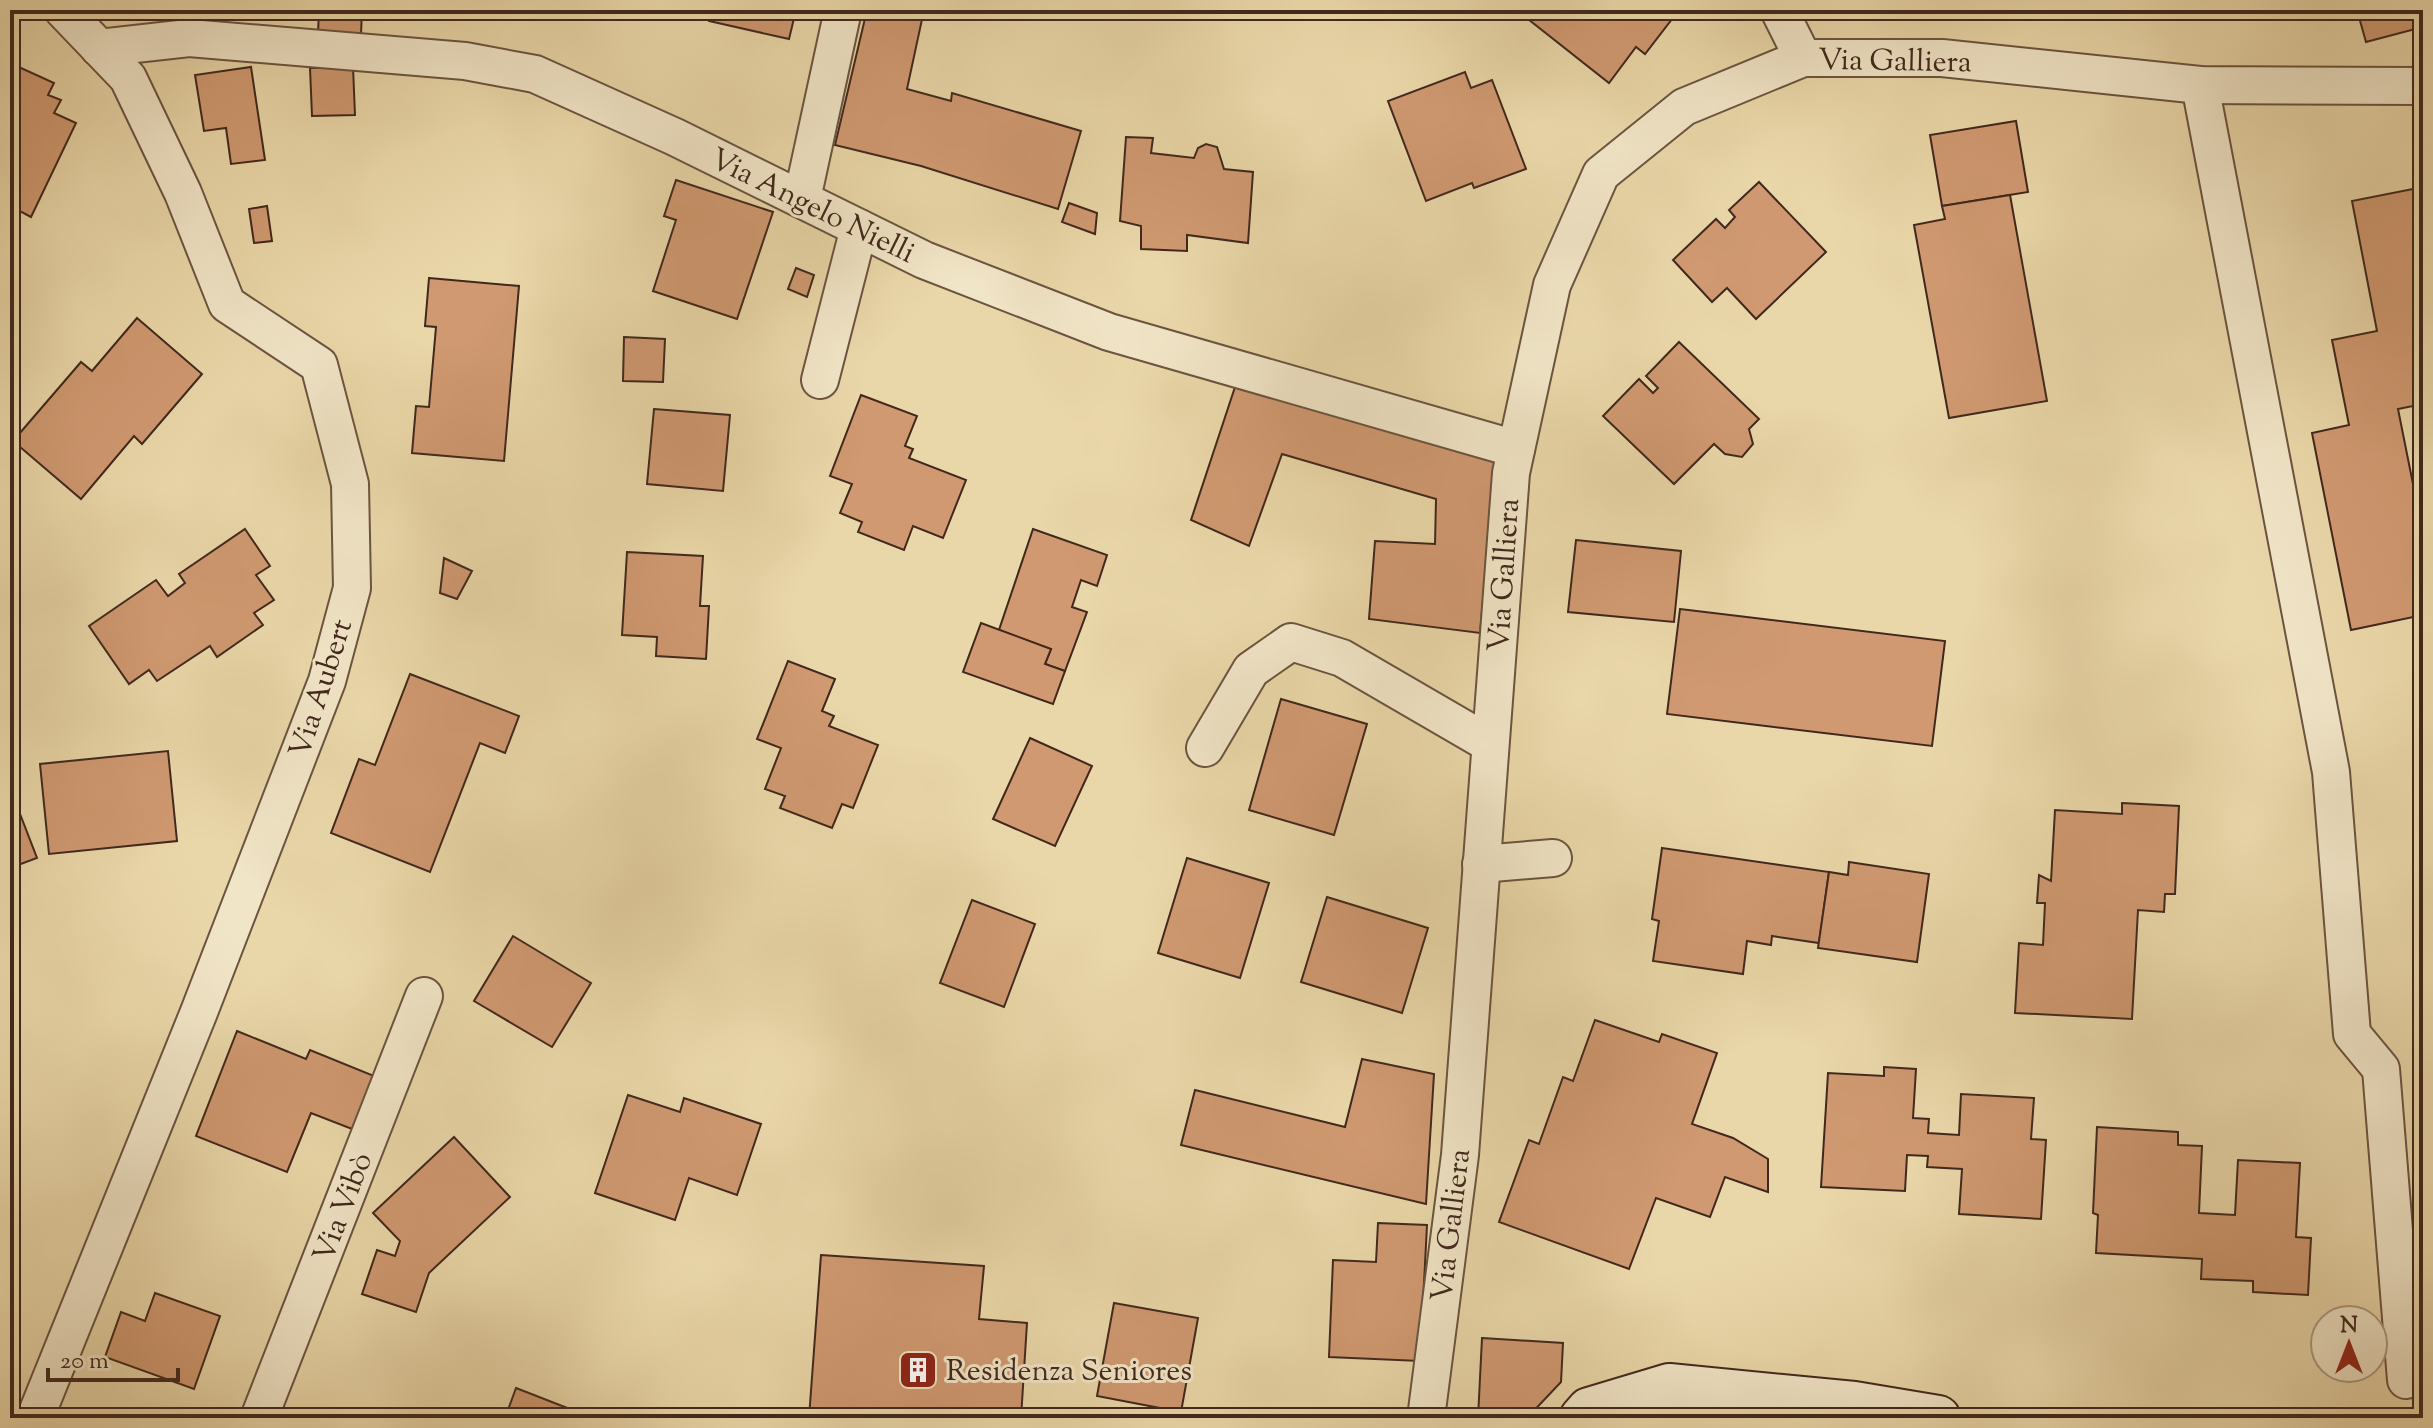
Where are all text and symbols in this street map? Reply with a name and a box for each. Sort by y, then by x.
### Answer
street label: Via Galliera [1818,40,1972,85]
street label: Via Angelo Nielli [702,139,922,276]
street label: Via Galliera [1479,497,1532,653]
street label: Via Aubert [280,614,365,764]
street label: Via Galliera [1422,1146,1483,1304]
street label: Via Vibò [304,1147,385,1269]
north arrow [2309,1304,2389,1384]
text: N [2340,1311,2358,1343]
scale bar [48,1332,178,1382]
text: 20 m [60,1345,109,1379]
building icon: Residenza Seniores [897,1349,939,1391]
place label: Residenza Seniores [946,1351,1192,1394]

